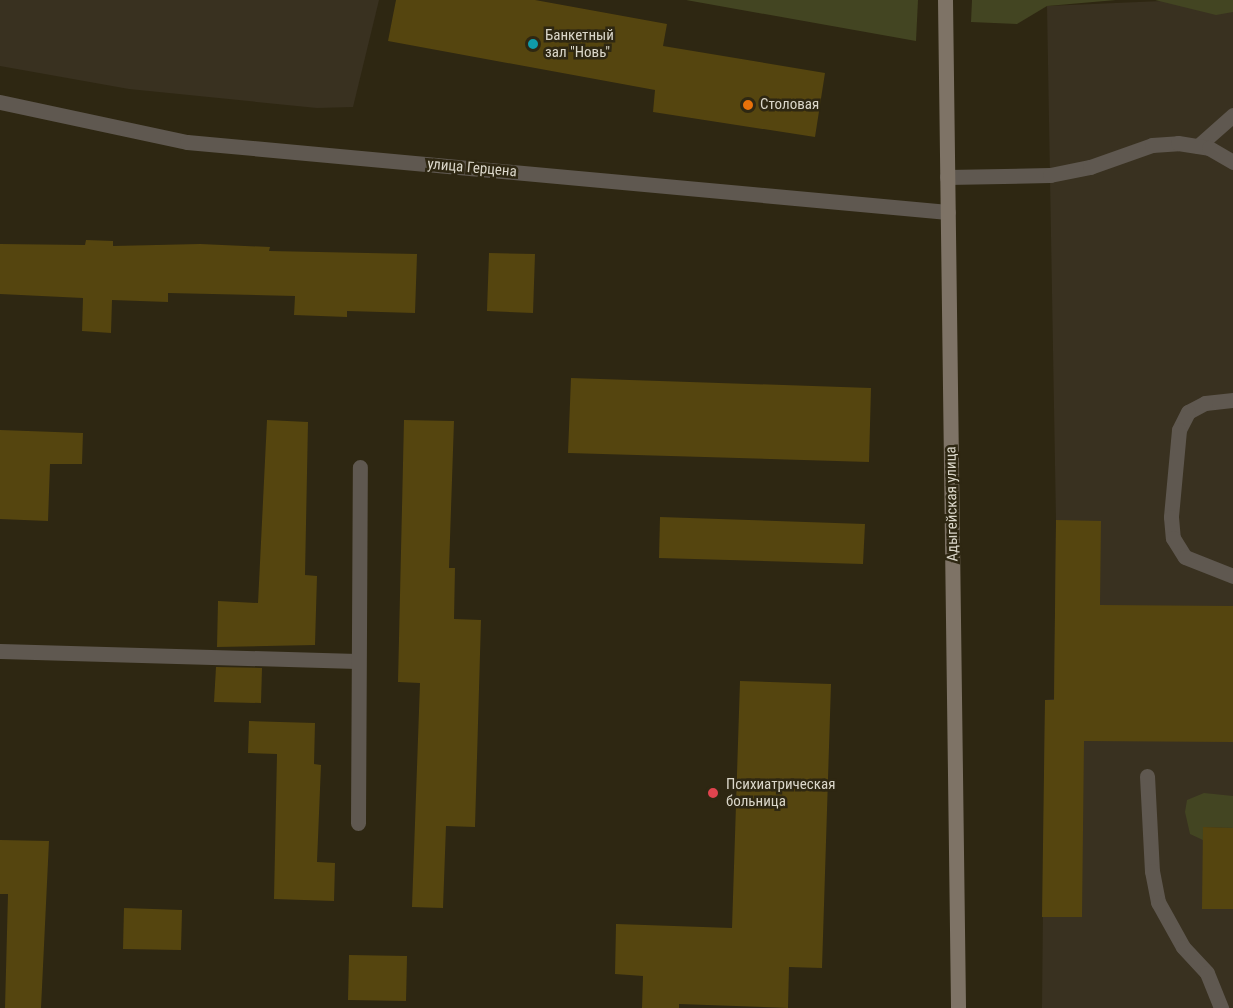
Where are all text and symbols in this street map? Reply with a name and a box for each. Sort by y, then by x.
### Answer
place label: Банкетный зал "Новь" [545,26,614,61]
marker: Банкетный зал "Новь" [526,37,540,51]
place label: Столовая [760,96,819,114]
marker: Столовая [741,98,755,112]
street label: улица Герцена [426,155,518,181]
street label: Адыгейская улица [942,446,962,562]
place label: Психиатрическая больница [726,775,835,810]
marker: Психиатрическая больница [704,784,722,802]

